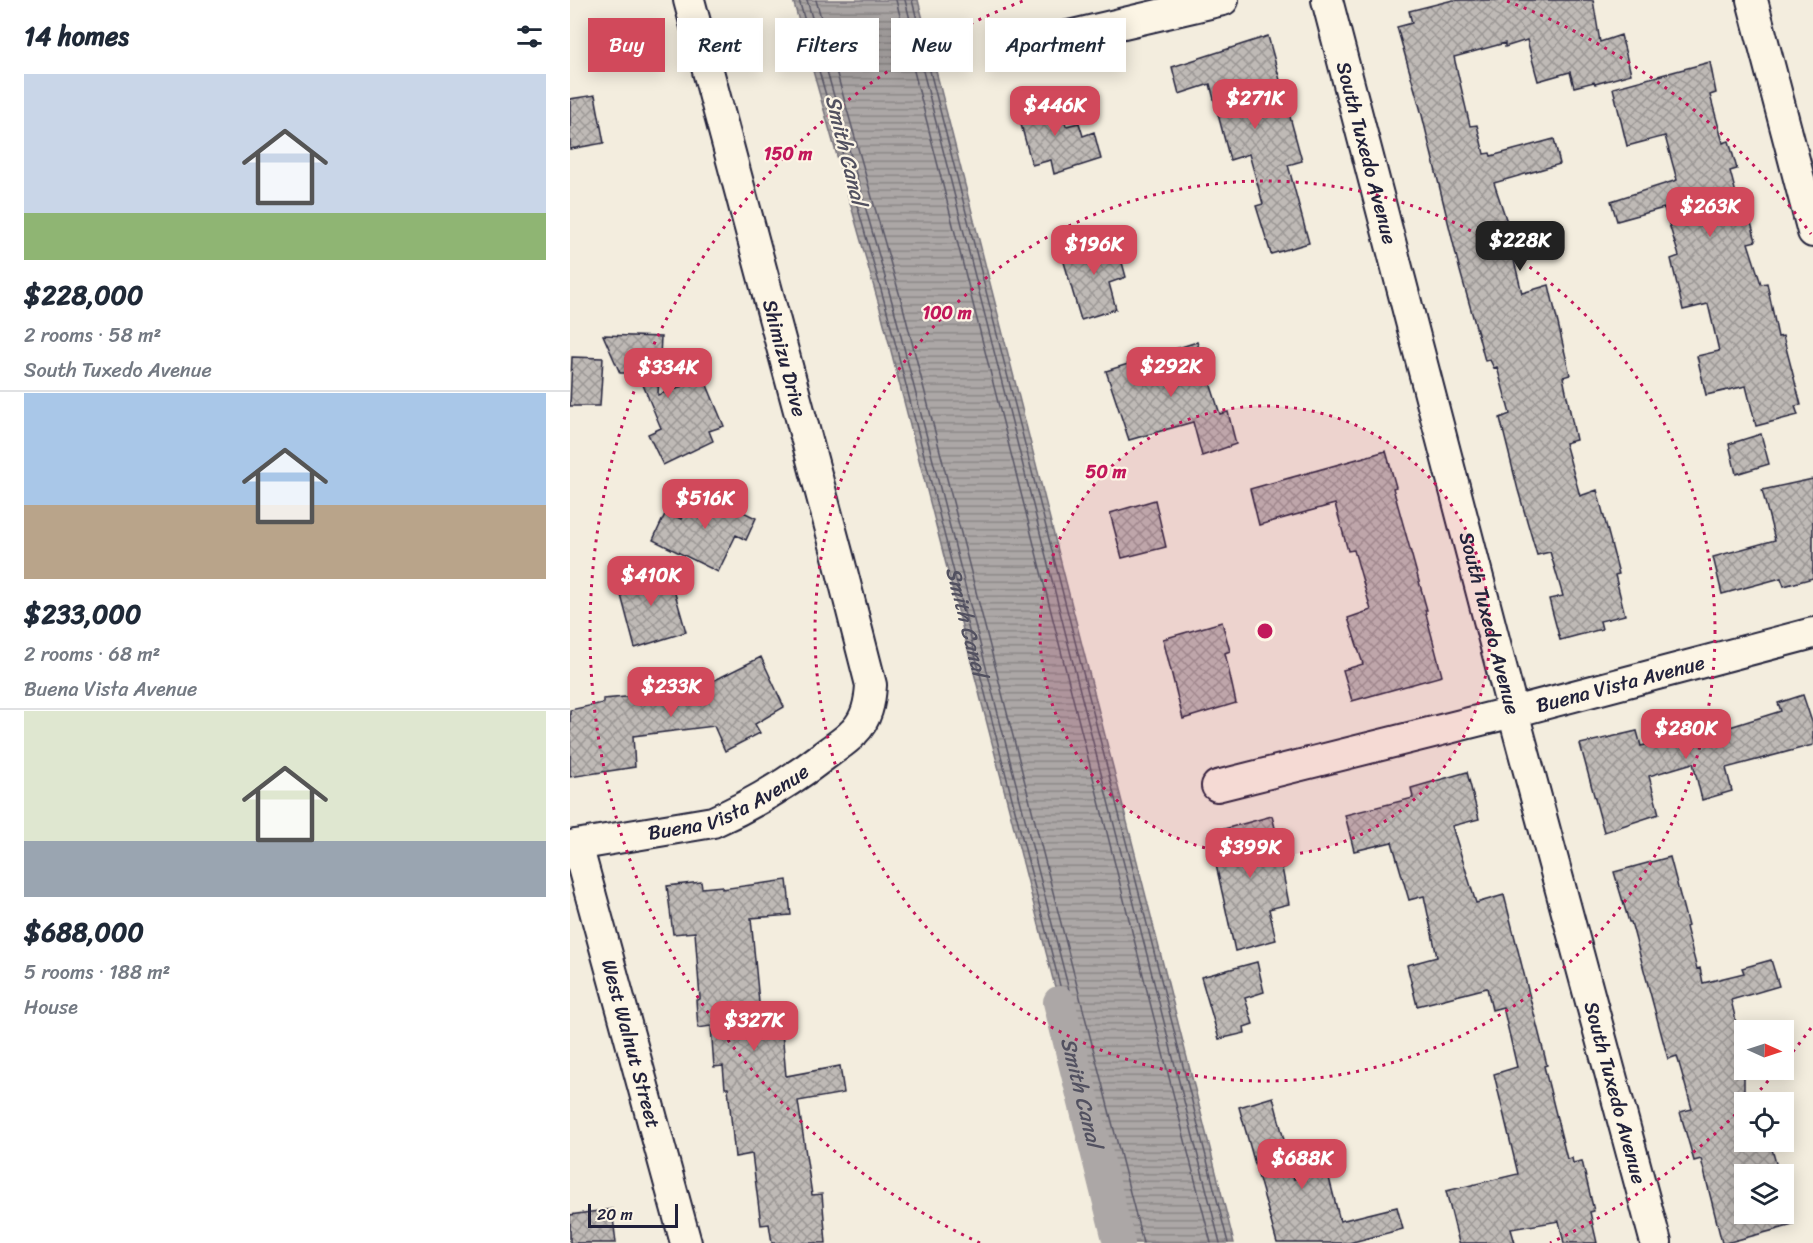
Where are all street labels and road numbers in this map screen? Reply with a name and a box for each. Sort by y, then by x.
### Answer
street label: South Tuxedo Avenue [1326,58,1407,248]
street label: Shimizu Drive [752,296,817,421]
street label: South Tuxedo Avenue [1449,528,1530,719]
street label: Buena Vista Avenue [1532,645,1709,723]
street label: Buena Vista Avenue [645,755,817,851]
street label: West Walnut Street [591,955,671,1133]
street label: South Tuxedo Avenue [1574,997,1656,1188]

